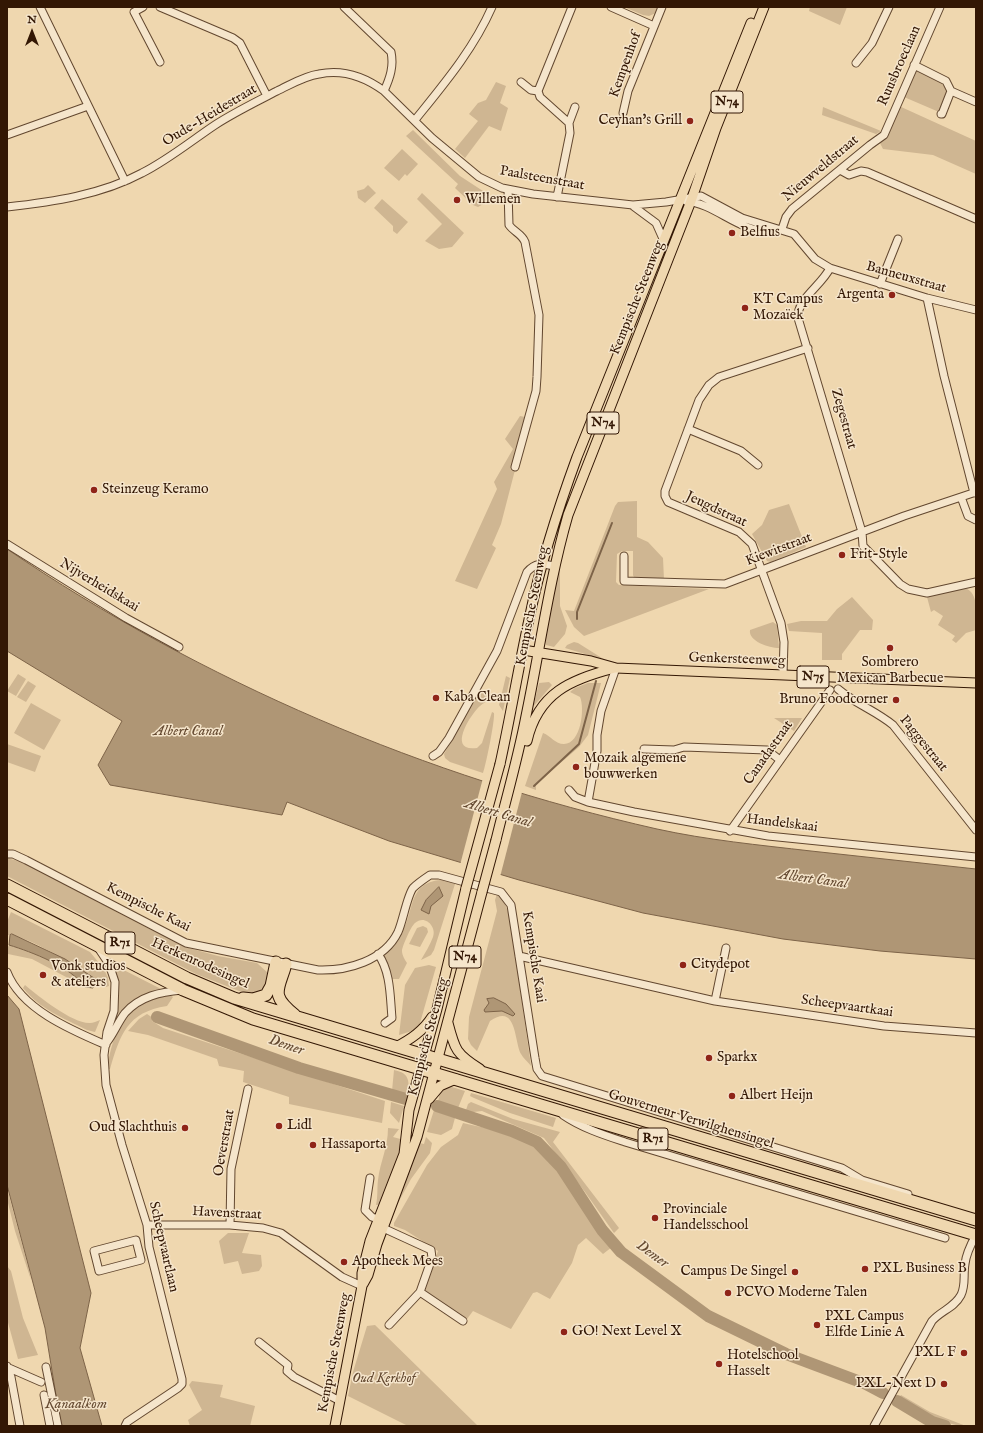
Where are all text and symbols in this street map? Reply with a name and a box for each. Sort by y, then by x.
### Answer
north arrow [12,12,52,52]
text: N [27,13,37,27]
street label: Ruusbroeclaan [875,23,925,109]
street label: Kempenhof [606,30,646,100]
street label: Oude-Heidestraat [160,81,260,151]
road number: N74 [711,91,743,113]
place label: Ceyhan's Grill [598,113,682,129]
marker: Ceyhan's Grill [685,116,695,126]
street label: Nieuwveldstraat [780,132,862,206]
street label: Paalsteenstraat [498,163,586,195]
place label: Willemen [465,192,521,208]
marker: Willemen [452,195,462,205]
place label: Belfius [740,225,780,241]
marker: Belfius [727,228,737,238]
street label: Kempische Steenweg [607,238,669,358]
street label: Banneuxstraat [864,259,948,297]
place label: Argenta [837,287,884,303]
marker: Argenta [887,290,897,300]
place label: KT Campus Mozaïek [753,292,823,324]
marker: KT Campus Mozaïek [740,303,750,313]
street label: Zegestraat [826,387,860,451]
road number: N74 [587,412,619,434]
place label: Steinzeug Keramo [102,482,208,498]
marker: Steinzeug Keramo [89,485,99,495]
street label: Jeugdstraat [683,488,749,532]
street label: Kiewitstraat [743,530,815,570]
street label: Kempische Steenweg [513,545,553,667]
place label: Frit-Style [850,547,908,563]
marker: Frit-Style [837,550,847,560]
street label: Nijverheidskaai [56,556,142,616]
marker: Sombrero Mexican Barbecue [885,643,895,653]
street label: Genkersteenweg [688,650,786,670]
place label: Sombrero Mexican Barbecue [837,655,943,688]
road number: N75 [797,666,829,688]
place label: Kaba Clean [444,690,510,706]
place label: Bruno Foodcorner [779,692,888,708]
marker: Kaba Clean [431,693,441,703]
marker: Bruno Foodcorner [891,695,901,705]
street label: Paggestraat [895,713,951,775]
street label: Canadastraat [741,718,797,788]
water label: Albert Canal [153,723,223,741]
place label: Mozaik algemene bouwwerken [584,751,686,784]
marker: Mozaik algemene bouwwerken [571,762,581,772]
water label: Albert Canal [462,795,534,833]
street label: Handelskaai [745,811,819,837]
water label: Albert Canal [777,866,849,894]
street label: Kempische Kaai [103,880,193,936]
street label: Kempische Kaai [517,910,549,1004]
road number: R71 [105,932,135,954]
street label: Herkenrodesingel [149,935,251,993]
road number: N74 [449,946,481,968]
place label: Citydepot [691,957,750,973]
place label: Vonk studios & ateliers [51,959,126,992]
marker: Citydepot [678,960,688,970]
marker: Vonk studios & ateliers [38,970,48,980]
street label: Kempische Steenweg [405,976,453,1098]
street label: Scheepvaartkaai [800,992,894,1022]
water label: Demer [266,1032,306,1060]
place label: Sparkx [717,1050,757,1066]
marker: Sparkx [704,1053,714,1063]
street label: Gouverneur Verwilghensingel [606,1087,776,1153]
place label: Albert Heijn [740,1088,813,1104]
marker: Albert Heijn [727,1091,737,1101]
street label: Oeverstraat [211,1108,239,1178]
place label: Lidl [287,1118,312,1134]
place label: Oud Slachthuis [89,1120,177,1136]
marker: Lidl [274,1121,284,1131]
marker: Oud Slachthuis [180,1123,190,1133]
road number: R71 [638,1128,668,1150]
place label: Hassaporta [321,1137,386,1153]
marker: Hassaporta [308,1140,318,1150]
street label: Scheepvaartlaan [144,1200,182,1294]
place label: Provinciale Handelsschool [663,1202,748,1234]
street label: Havenstraat [192,1204,262,1224]
marker: Provinciale Handelsschool [650,1213,660,1223]
water label: Demer [632,1237,672,1273]
place label: Apotheek Mees [352,1254,443,1270]
marker: Apotheek Mees [339,1257,349,1267]
place label: PXL Business B [873,1261,967,1277]
place label: Campus De Singel [680,1264,787,1280]
marker: PXL Business B [860,1264,870,1274]
marker: Campus De Singel [790,1267,800,1277]
place label: PCVO Moderne Talen [736,1285,867,1301]
marker: PCVO Moderne Talen [723,1288,733,1298]
street label: Kempische Steenweg [315,1292,355,1414]
place label: PXL Campus Elfde Linie A [825,1309,904,1342]
marker: PXL Campus Elfde Linie A [812,1320,822,1330]
place label: GO! Next Level X [572,1324,682,1340]
marker: GO! Next Level X [559,1327,569,1337]
place label: PXL F [915,1345,956,1361]
place label: Hotelschool Hasselt [727,1348,799,1380]
marker: PXL F [959,1348,969,1358]
marker: Hotelschool Hasselt [714,1359,724,1369]
park label: Oud Kerkhof [352,1371,416,1387]
place label: PXL-Next D [856,1376,936,1392]
marker: PXL-Next D [939,1379,949,1389]
water label: Kanaalkom [45,1396,107,1414]

